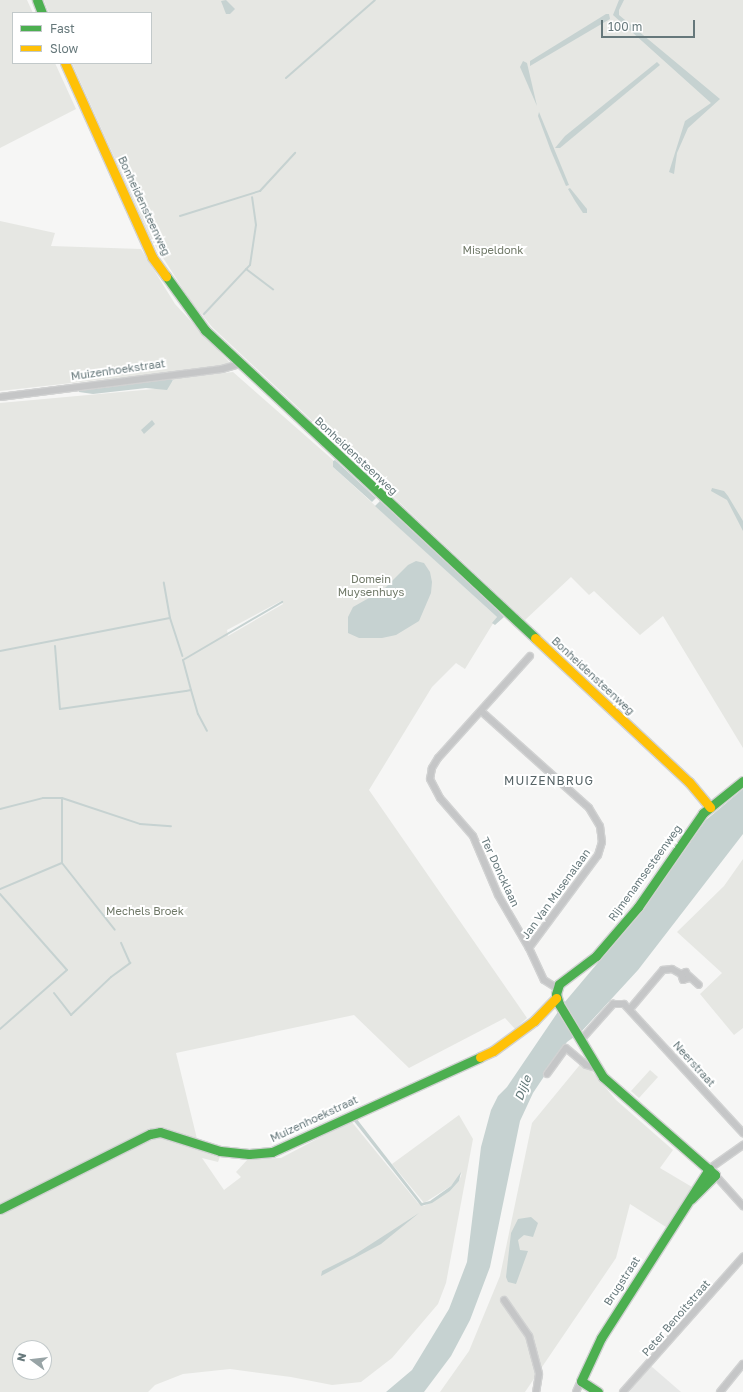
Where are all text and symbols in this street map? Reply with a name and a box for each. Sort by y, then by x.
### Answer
legend [12,12,152,64]
scale bar [603,12,697,38]
text: 100 m [608,19,642,34]
text: Fast [50,21,75,36]
text: Slow [50,41,78,56]
street label: Bonheidensteenweg [115,154,173,258]
park label: Mispeldonk [462,243,524,257]
street label: Muizenhoekstraat [70,357,166,383]
street label: Bonheidensteenweg [312,414,400,498]
park label: Domein Muysenhuys [338,573,404,599]
street label: Bonheidensteenweg [549,634,637,718]
district label: MUIZENBRUG [504,774,594,788]
street label: Rijmenamsesteenweg [606,822,684,924]
street label: Ter Doncklaan [478,835,522,909]
street label: Jan Van Musenalaan [519,846,593,942]
park label: Mechels Broek [106,904,184,918]
street label: Neerstraat [670,1039,718,1089]
water label: Dijle [512,1074,534,1102]
street label: Muizenhoekstraat [268,1093,360,1145]
street label: Brugstraat [601,1254,643,1308]
street label: Peter Benoitstraat [639,1277,713,1359]
north arrow [12,1340,52,1380]
text: N [14,1351,28,1363]

